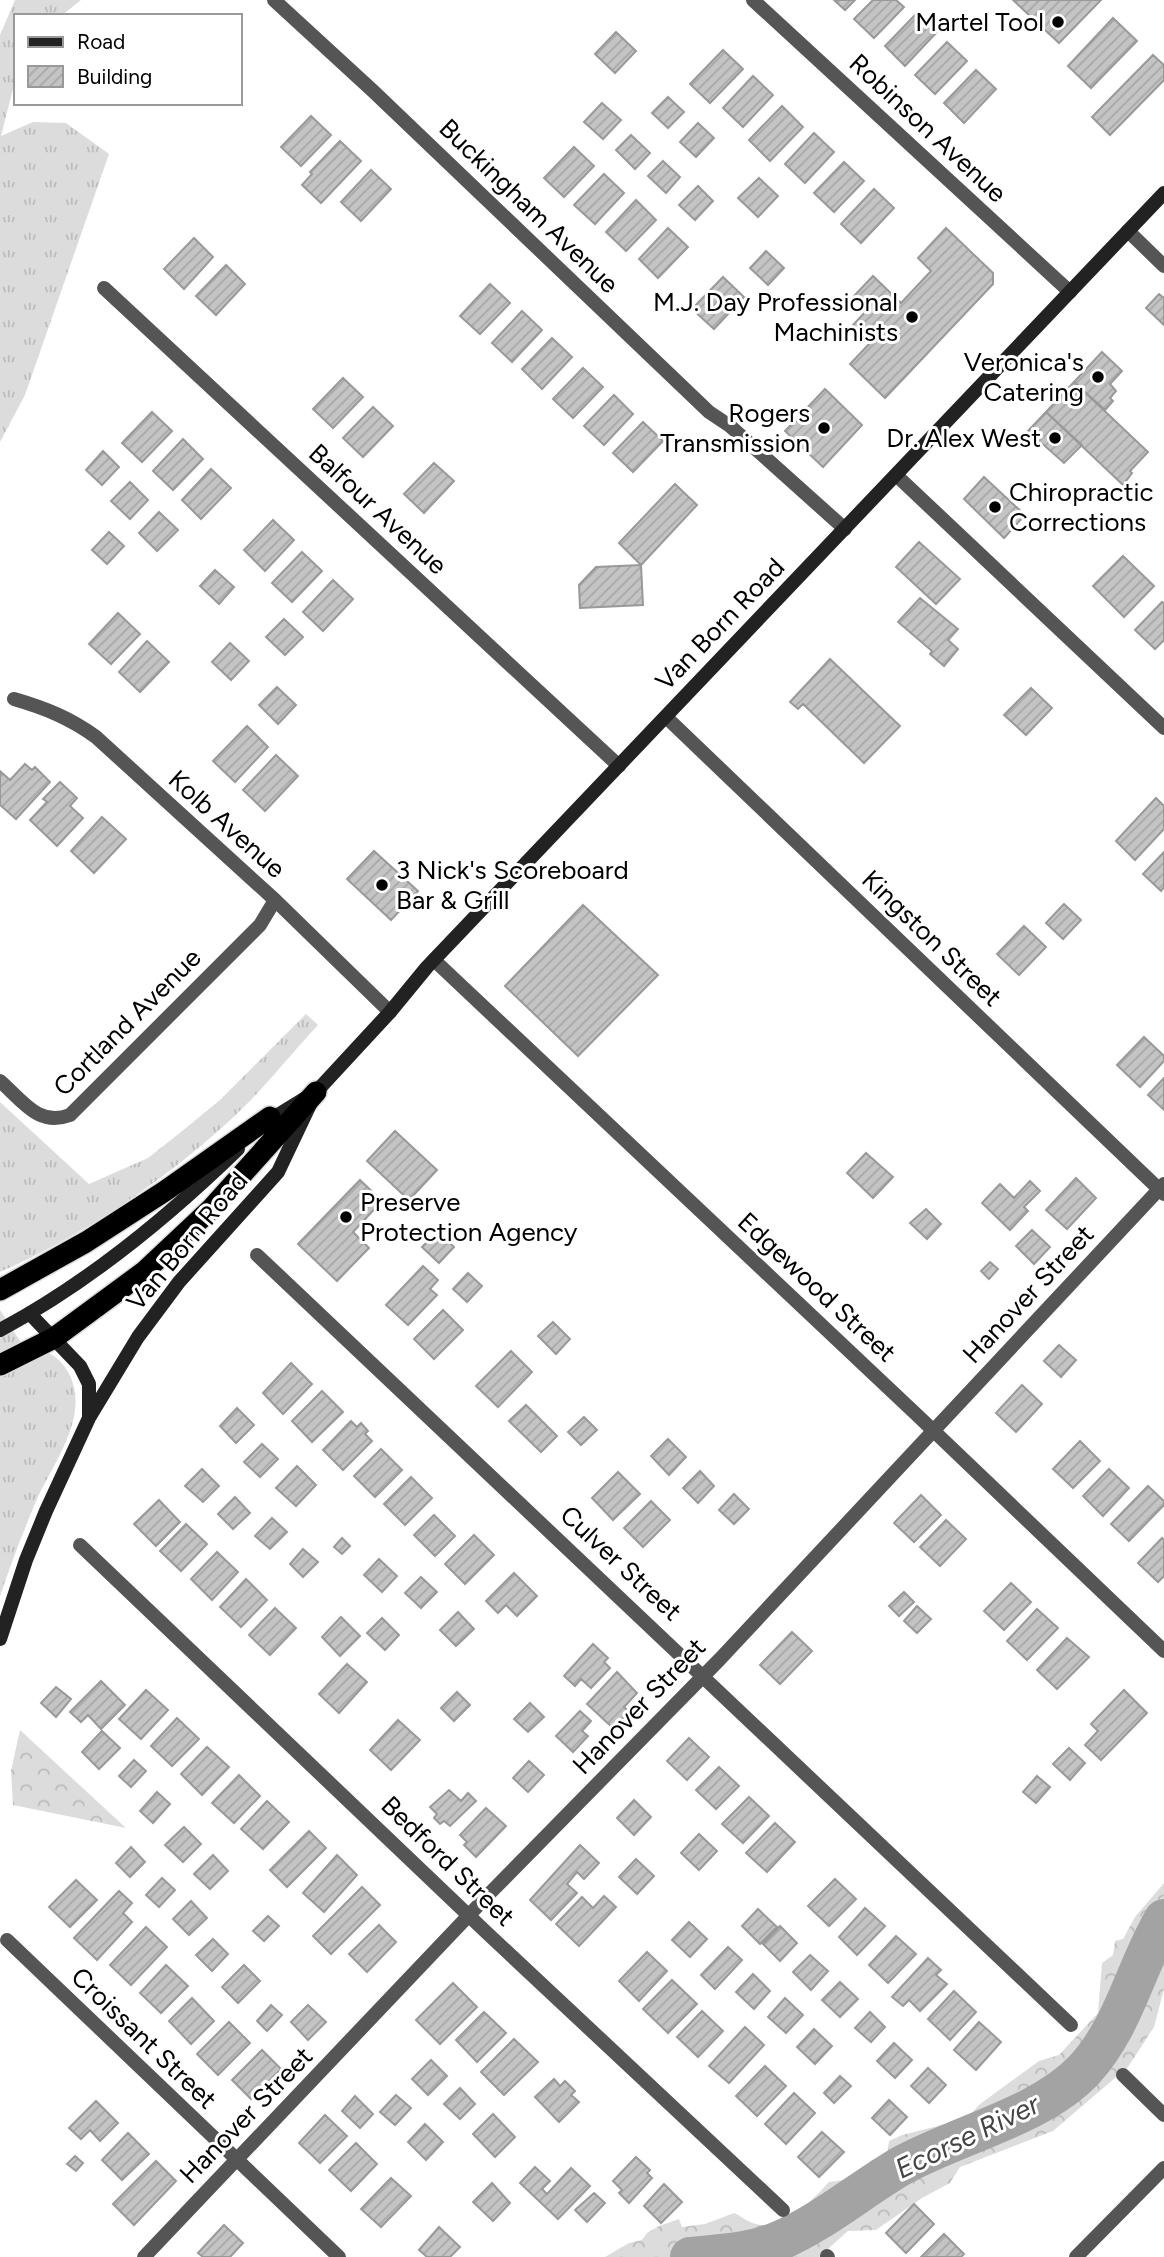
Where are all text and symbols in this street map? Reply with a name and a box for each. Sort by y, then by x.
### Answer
place label: Martel Tool [915,6,1044,38]
legend [14,14,242,105]
marker: Martel Tool [1050,14,1066,30]
text: Road [77,29,125,54]
street label: Robinson Avenue [843,47,1013,209]
text: Building [77,64,152,89]
street label: Buckingham Avenue [433,112,625,300]
place label: M.J. Day Professional Machinists [653,286,898,348]
marker: M.J. Day Professional Machinists [904,309,920,325]
place label: Veronica's Catering [964,346,1084,408]
marker: Veronica's Catering [1090,369,1106,385]
place label: Rogers Transmission [660,397,810,459]
marker: Rogers Transmission [816,420,832,436]
place label: Dr. Alex West [886,422,1041,454]
marker: Dr. Alex West [1047,430,1063,446]
street label: Balfour Avenue [302,437,454,581]
place label: Chiropractic Corrections [1009,476,1154,538]
marker: Chiropractic Corrections [987,499,1003,515]
street label: Van Born Road [649,551,791,697]
street label: Kolb Avenue [162,763,292,885]
place label: 3 Nick's Scoreboard Bar & Grill [396,854,629,916]
street label: Kingston Street [855,863,1009,1013]
marker: 3 Nick's Scoreboard Bar & Grill [374,877,390,893]
street label: Cortland Avenue [47,942,207,1102]
street label: Van Born Road [120,1165,254,1317]
place label: Preserve Protection Agency [360,1186,578,1248]
street label: Edgewood Street [731,1206,903,1369]
marker: Preserve Protection Agency [338,1209,354,1225]
street label: Hanover Street [956,1218,1100,1370]
street label: Culver Street [554,1499,688,1627]
street label: Hanover Street [566,1631,712,1781]
street label: Bedford Street [375,1789,522,1933]
street label: Croissant Street [65,1961,223,2116]
street label: Hanover Street [173,2040,319,2190]
water label: Ecorse River [889,2086,1046,2185]

